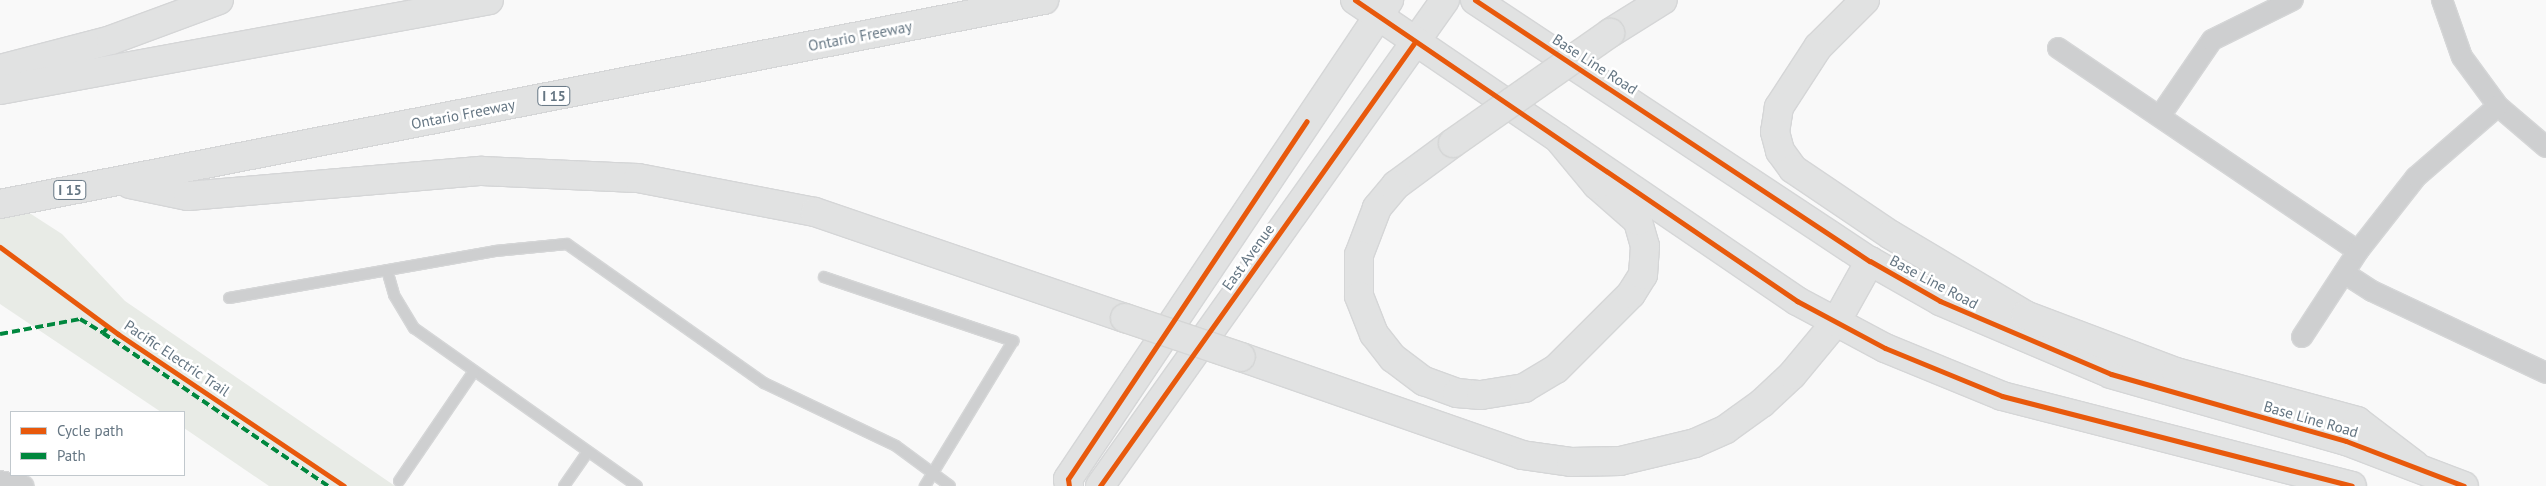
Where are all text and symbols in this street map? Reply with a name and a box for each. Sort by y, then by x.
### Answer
street label: Ontario Freeway [807,17,913,55]
street label: Base Line Road [1549,30,1641,98]
road number: I 15 [536,84,572,108]
street label: Ontario Freeway [410,95,516,133]
road number: I 15 [52,178,88,202]
street label: East Avenue [1218,220,1278,294]
street label: Base Line Road [1887,251,1981,313]
street label: Pacific Electric Trail [120,316,234,400]
street label: Base Line Road [2262,397,2360,441]
legend [10,411,185,476]
text: Cycle path [57,421,123,440]
text: Path [57,446,86,465]

